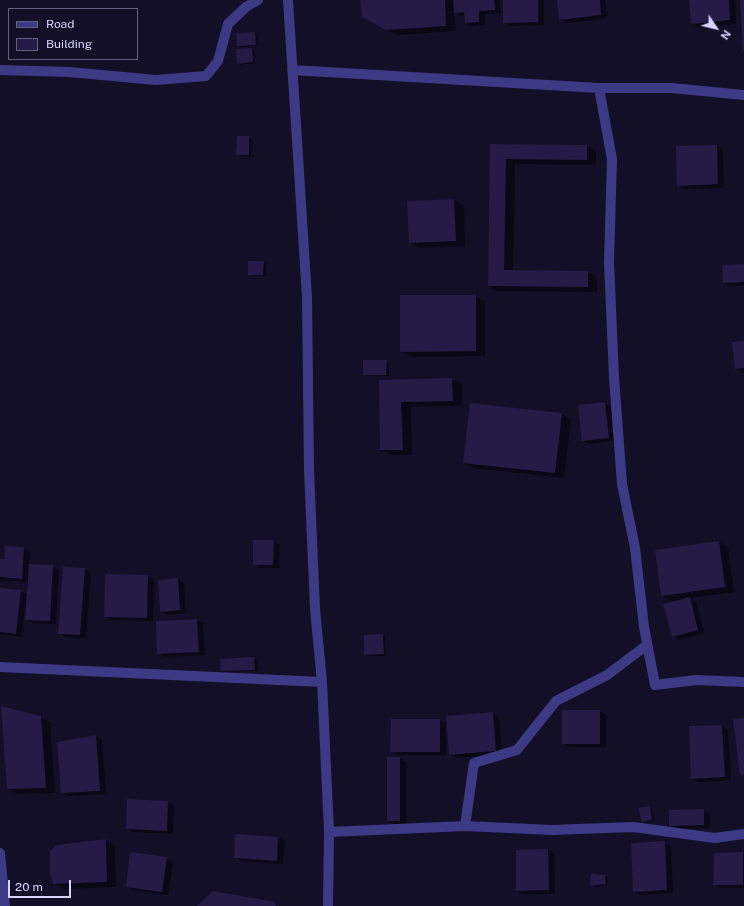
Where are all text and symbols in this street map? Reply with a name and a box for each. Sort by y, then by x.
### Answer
legend [8,8,138,60]
north arrow [696,8,736,48]
text: Road [46,17,74,31]
text: N [718,28,733,42]
text: Building [46,37,92,51]
scale bar [10,872,73,898]
text: 20 m [15,880,43,894]

